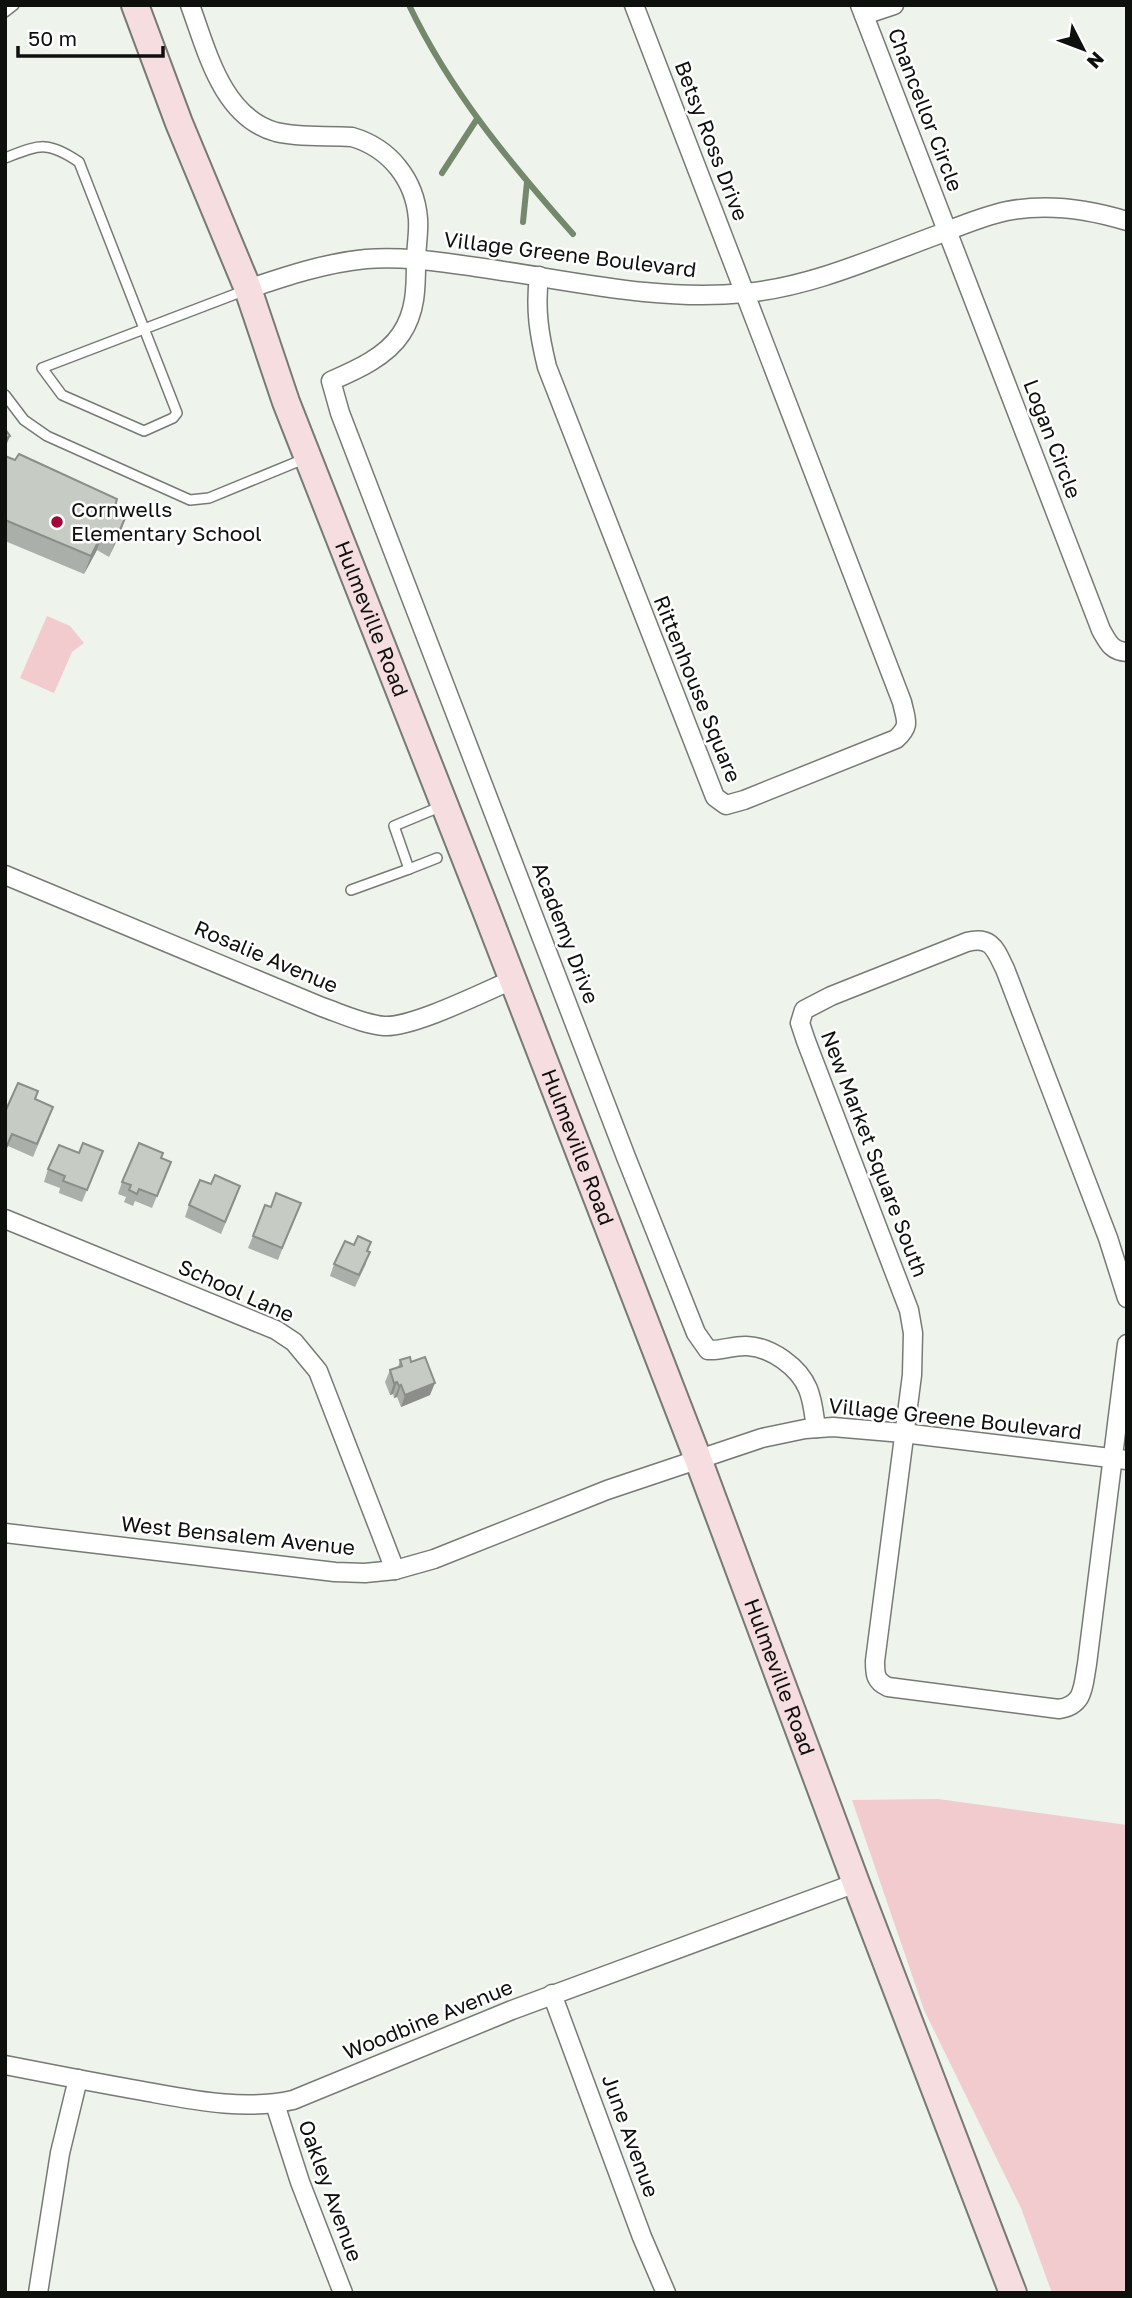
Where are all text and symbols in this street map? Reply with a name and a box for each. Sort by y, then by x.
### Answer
scale bar [18,14,163,58]
north arrow [1048,14,1118,84]
street label: Chancellor Circle [883,24,969,195]
text: 50 m [28,25,77,51]
text: N [1083,48,1109,74]
street label: Betsy Ross Drive [670,57,754,224]
street label: Village Greene Boulevard [442,226,698,282]
street label: Logan Circle [1018,375,1088,502]
place label: Cornwells Elementary School [71,496,262,546]
marker: Cornwells Elementary School [49,514,65,530]
street label: Hulmeville Road [330,537,415,700]
street label: Rittenhouse Square [649,591,747,786]
street label: Academy Drive [527,858,605,1007]
street label: Rosalie Avenue [191,914,342,998]
street label: New Market Square South [816,1027,934,1281]
street label: Hulmeville Road [536,1065,620,1229]
street label: School Lane [174,1253,298,1327]
street label: Village Greene Boulevard [827,1392,1083,1444]
street label: West Bensalem Avenue [120,1510,356,1560]
street label: Hulmeville Road [739,1595,821,1759]
street label: Woodbine Avenue [339,1973,516,2065]
street label: June Avenue [597,2071,665,2201]
street label: Oakley Avenue [293,2116,369,2265]

